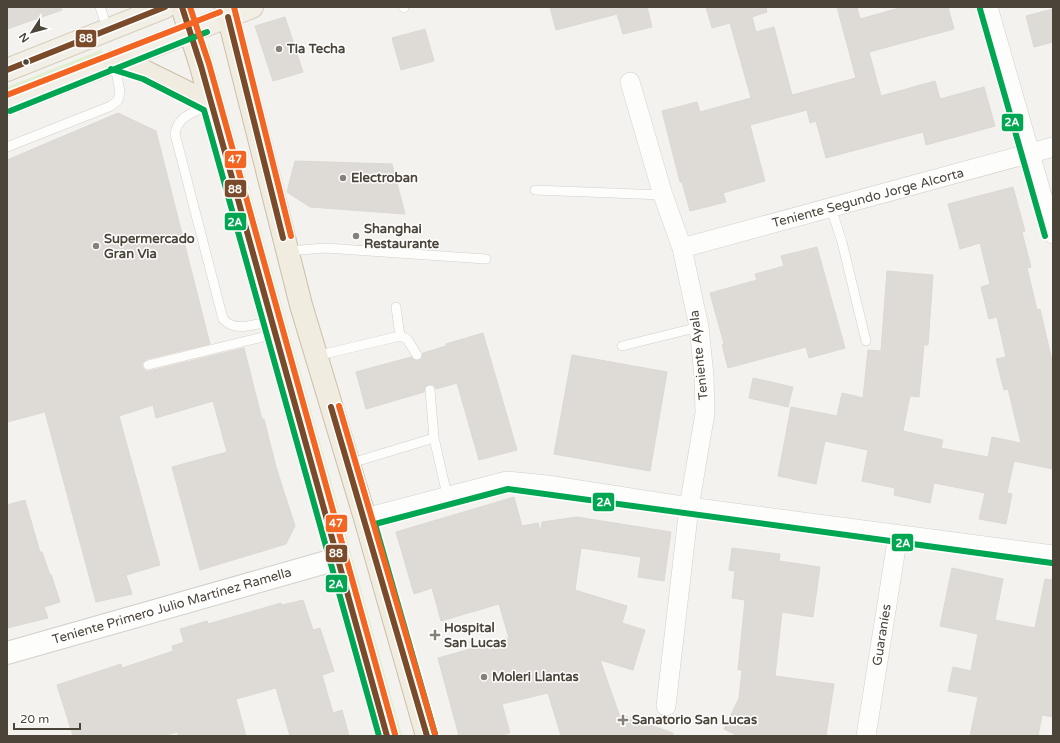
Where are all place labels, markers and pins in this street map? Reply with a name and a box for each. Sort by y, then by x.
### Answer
place label: Tia Techa [286,41,345,57]
marker: Tia Techa [274,44,284,54]
unlabelled marker [21,57,31,67]
place label: Electroban [351,170,418,186]
marker: Electroban [338,173,348,183]
place label: Shanghai Restaurante [364,221,440,252]
place label: Supermercado Gran Via [104,231,195,262]
marker: Shanghai Restaurante [351,231,361,241]
marker: Supermercado Gran Via [91,241,101,251]
place label: Hospital San Lucas [444,620,507,651]
marker: Hospital San Lucas [429,629,441,641]
place label: Moleri Llantas [492,669,579,685]
marker: Moleri Llantas [479,672,489,682]
place label: Sanatorio San Lucas [632,712,757,728]
marker: Sanatorio San Lucas [617,714,629,726]

